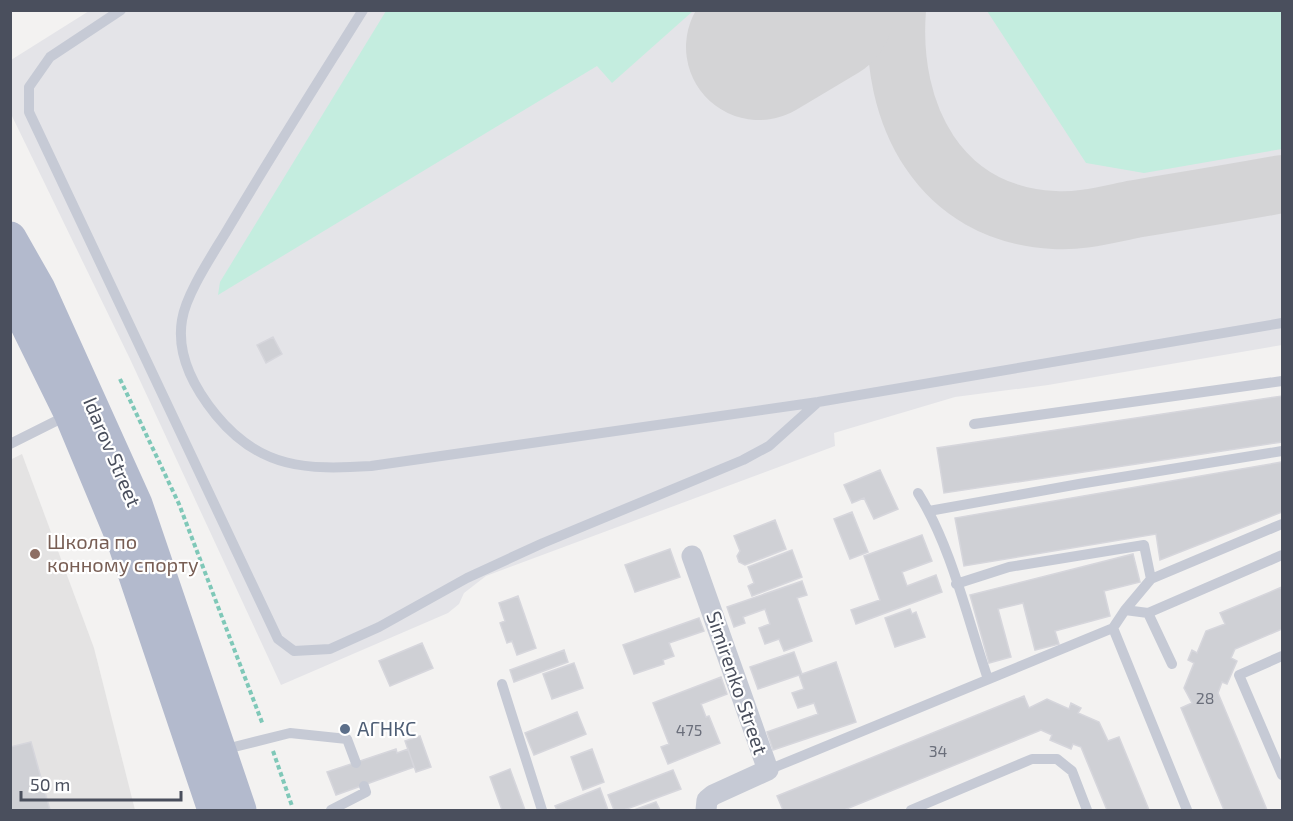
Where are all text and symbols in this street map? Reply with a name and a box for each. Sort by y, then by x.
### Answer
street label: Idarov Street [79,393,147,510]
place label: Школа по конному спорту [47,529,199,577]
marker: Школа по конному спорту [28,547,42,561]
street label: Simirenko Street [702,608,774,758]
house number: 28 [1196,688,1214,707]
place label: АГНКС [357,716,416,740]
house number: 475 [676,720,702,739]
marker: АГНКС [338,722,352,736]
house number: 34 [929,741,948,760]
scale bar [21,764,182,802]
text: 50 m [30,773,70,795]

